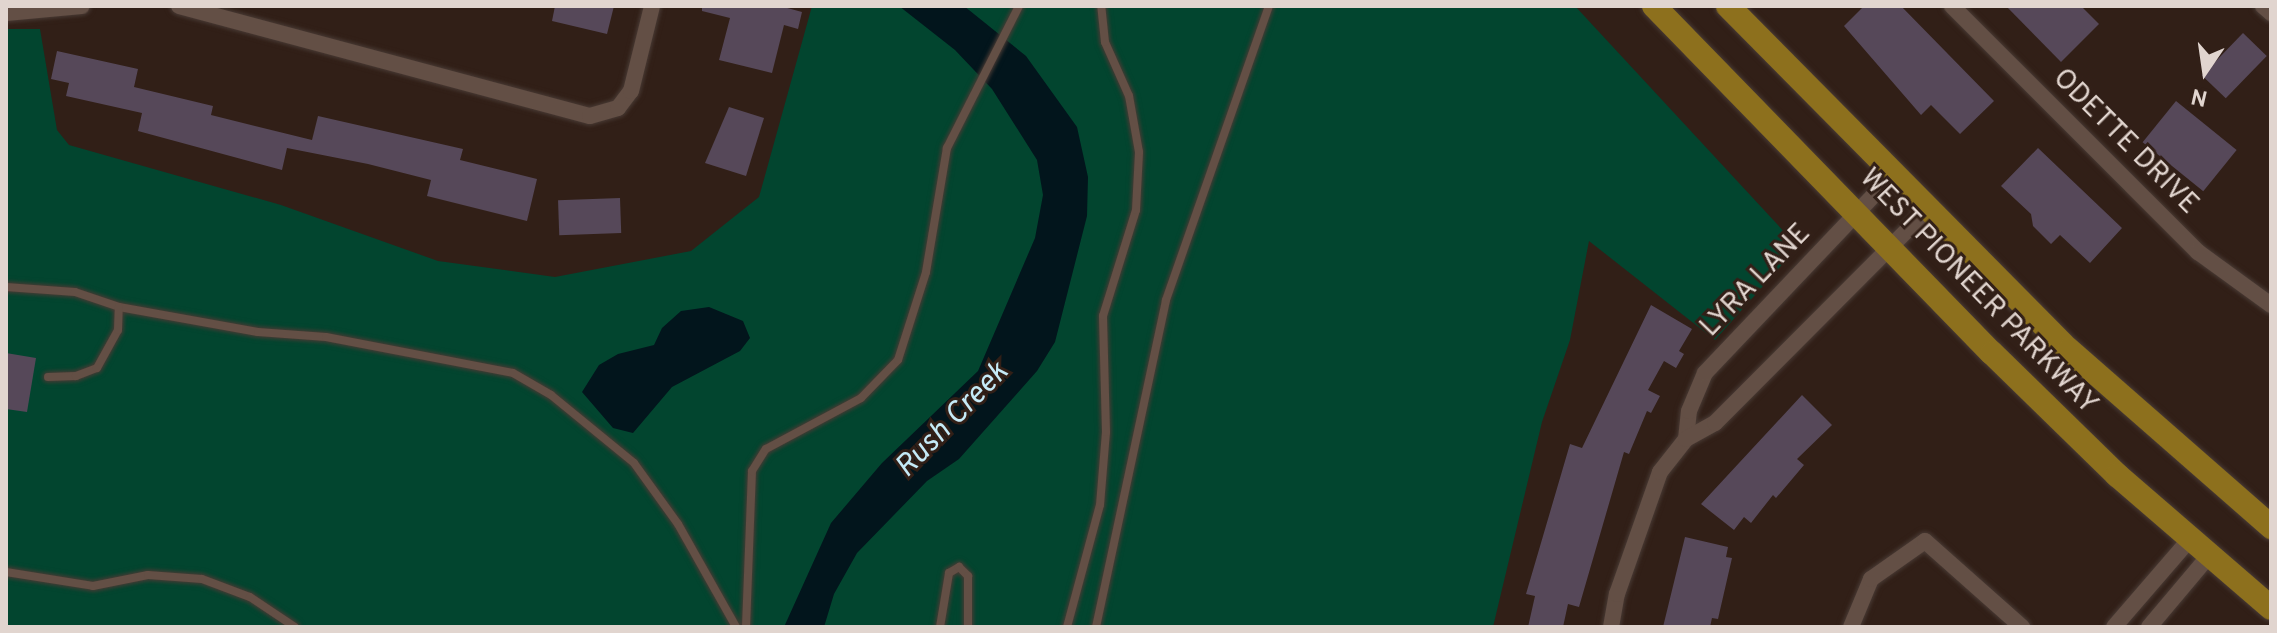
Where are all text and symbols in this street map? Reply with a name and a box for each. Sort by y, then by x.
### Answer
north arrow [2165,32,2245,112]
street label: ODETTE DRIVE [2045,62,2205,222]
text: N [2189,81,2210,111]
street label: WEST PIONEER PARKWAY [1851,162,2105,422]
street label: LYRA LANE [1694,217,1818,345]
water label: Rush Creek [889,356,1017,486]

